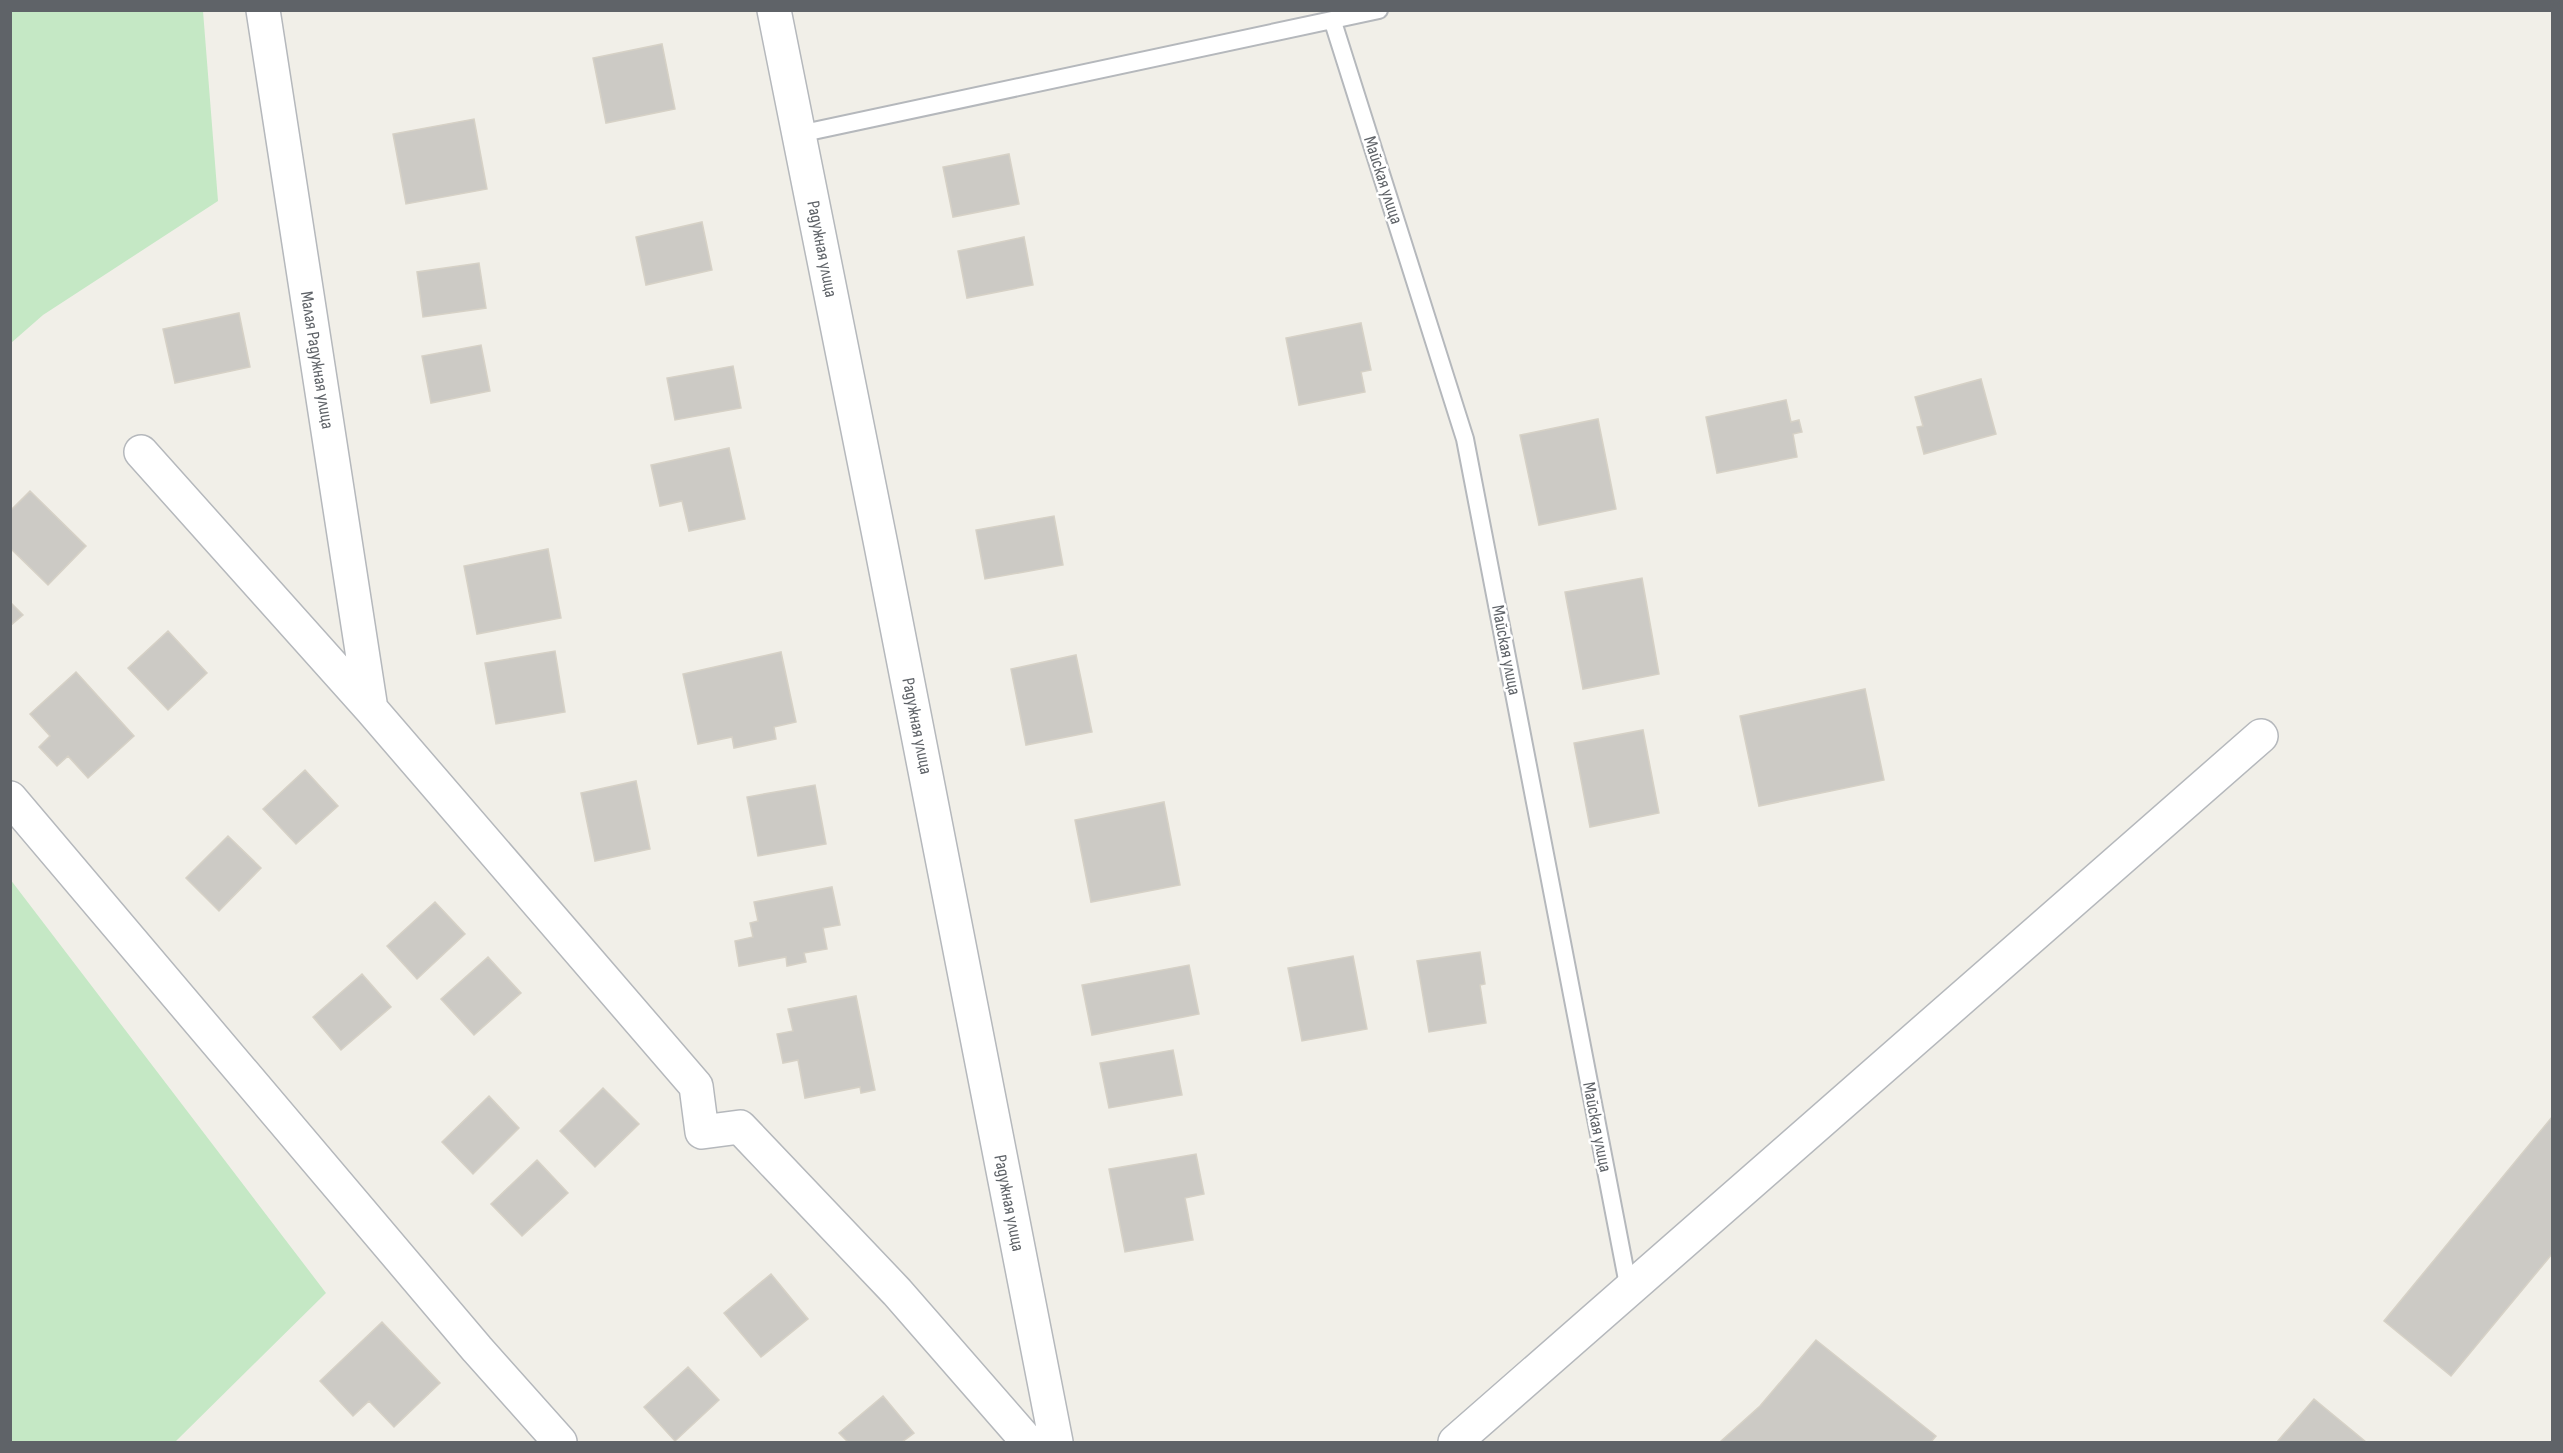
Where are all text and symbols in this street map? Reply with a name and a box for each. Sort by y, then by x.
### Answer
street label: Майская улица [1359,133,1407,227]
street label: Радужная улица [802,199,842,299]
street label: Малая Радужная улица [296,290,338,430]
street label: Майская улица [1487,603,1525,697]
street label: Радужная улица [897,676,937,776]
street label: Майская улица [1578,1080,1616,1174]
street label: Радужная улица [989,1153,1029,1253]

